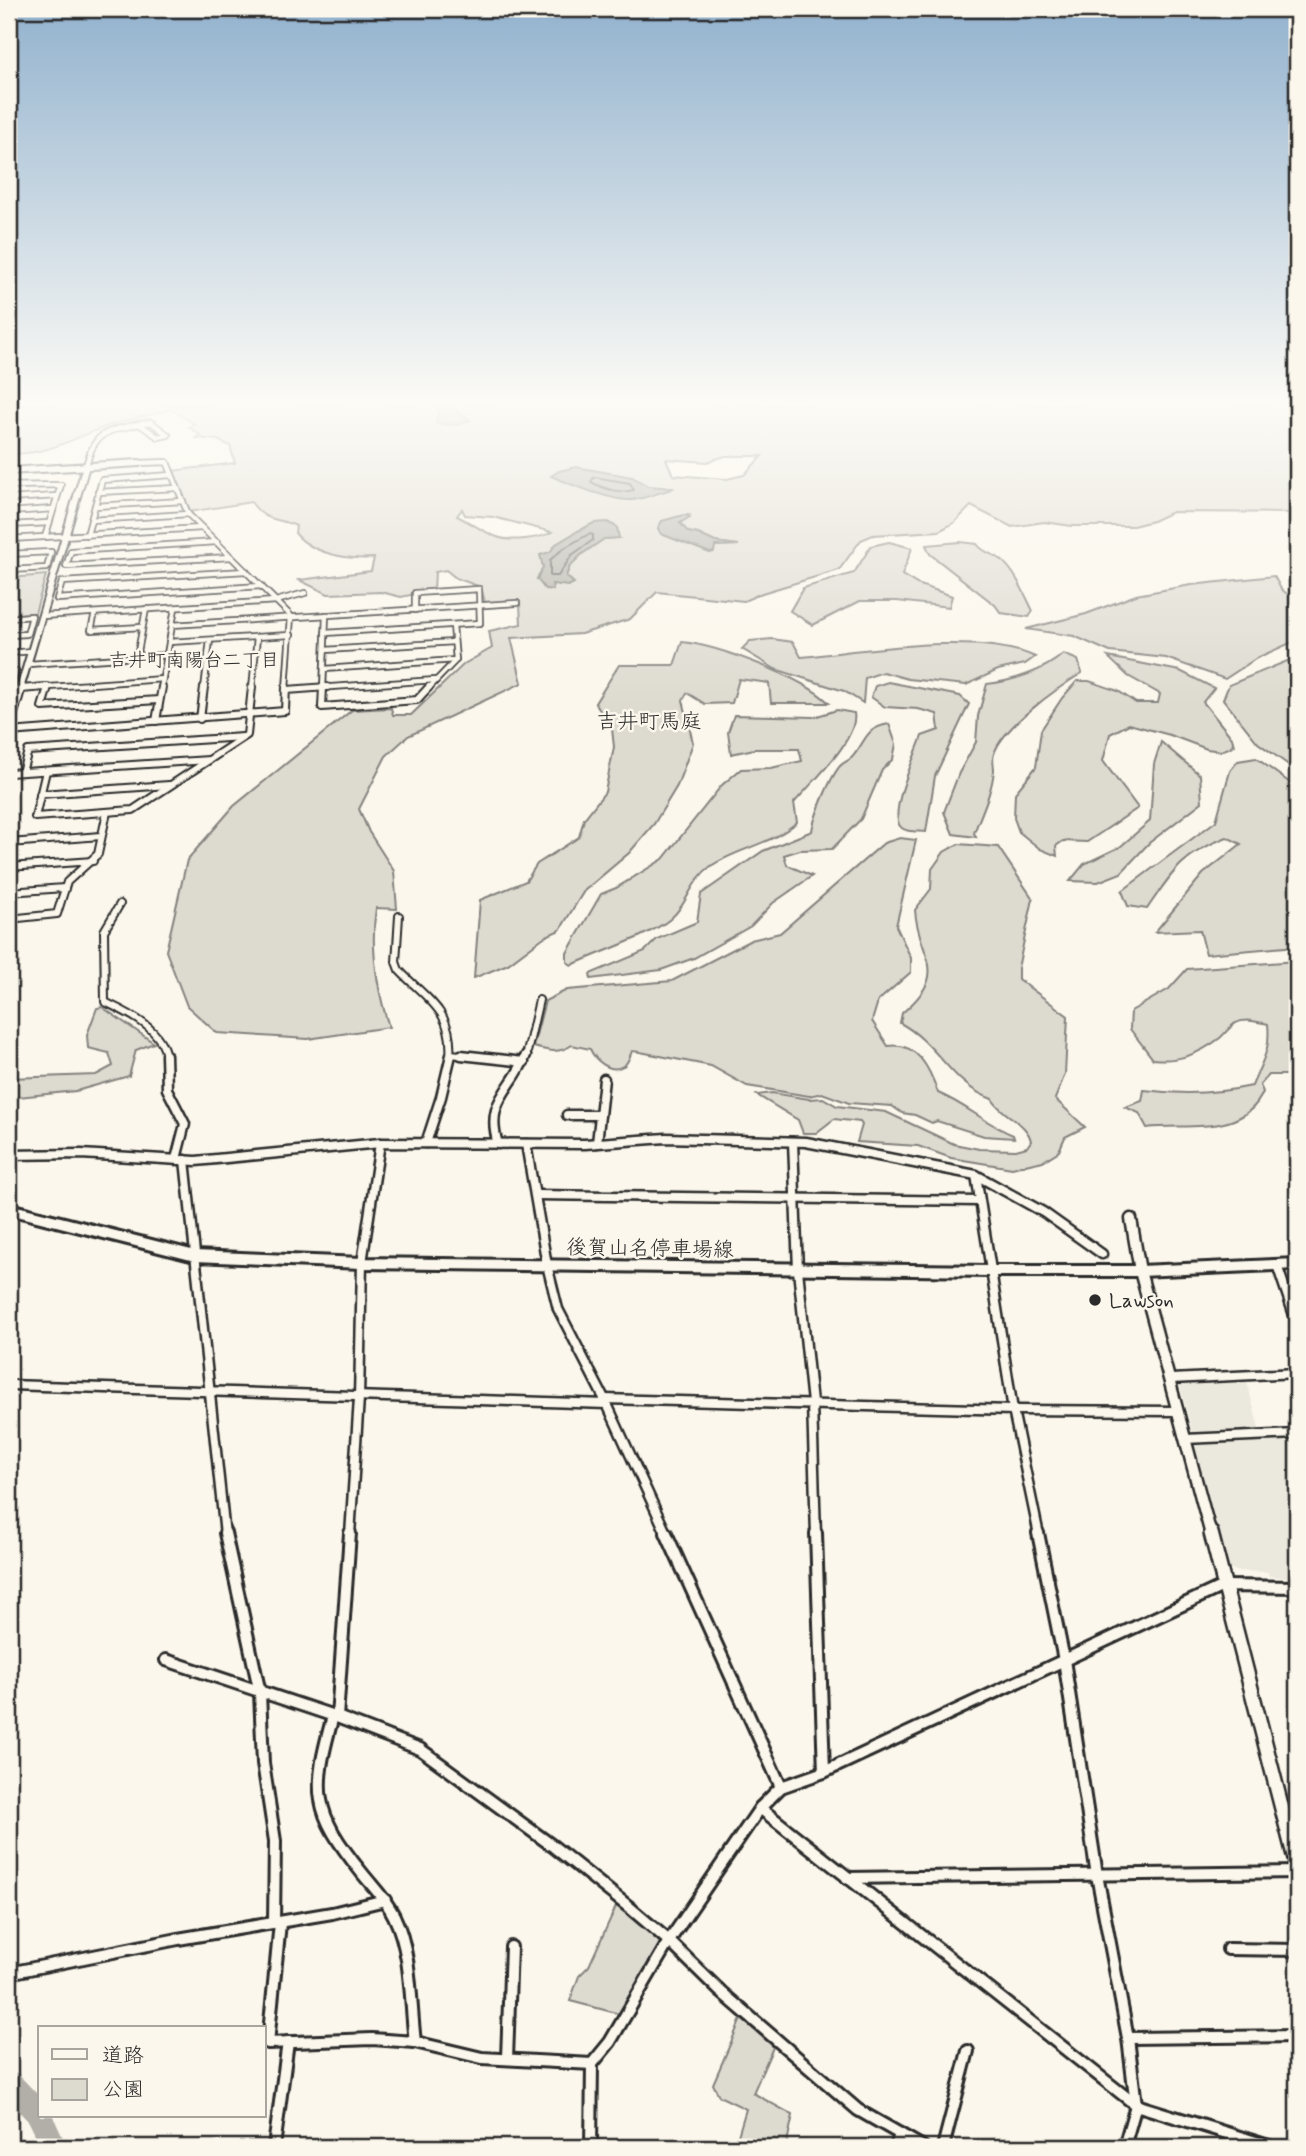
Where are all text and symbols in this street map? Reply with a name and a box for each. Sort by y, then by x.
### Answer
district label: 吉井町南陽台二丁目 [108,648,280,673]
district label: 吉井町馬庭 [597,708,702,736]
street label: 後賀山名停車場線 [566,1234,734,1264]
place label: Lawson [1109,1287,1174,1315]
marker: Lawson [1087,1292,1103,1308]
legend [38,2026,266,2118]
text: 道路 [102,2042,144,2070]
text: 公園 [102,2076,144,2104]

